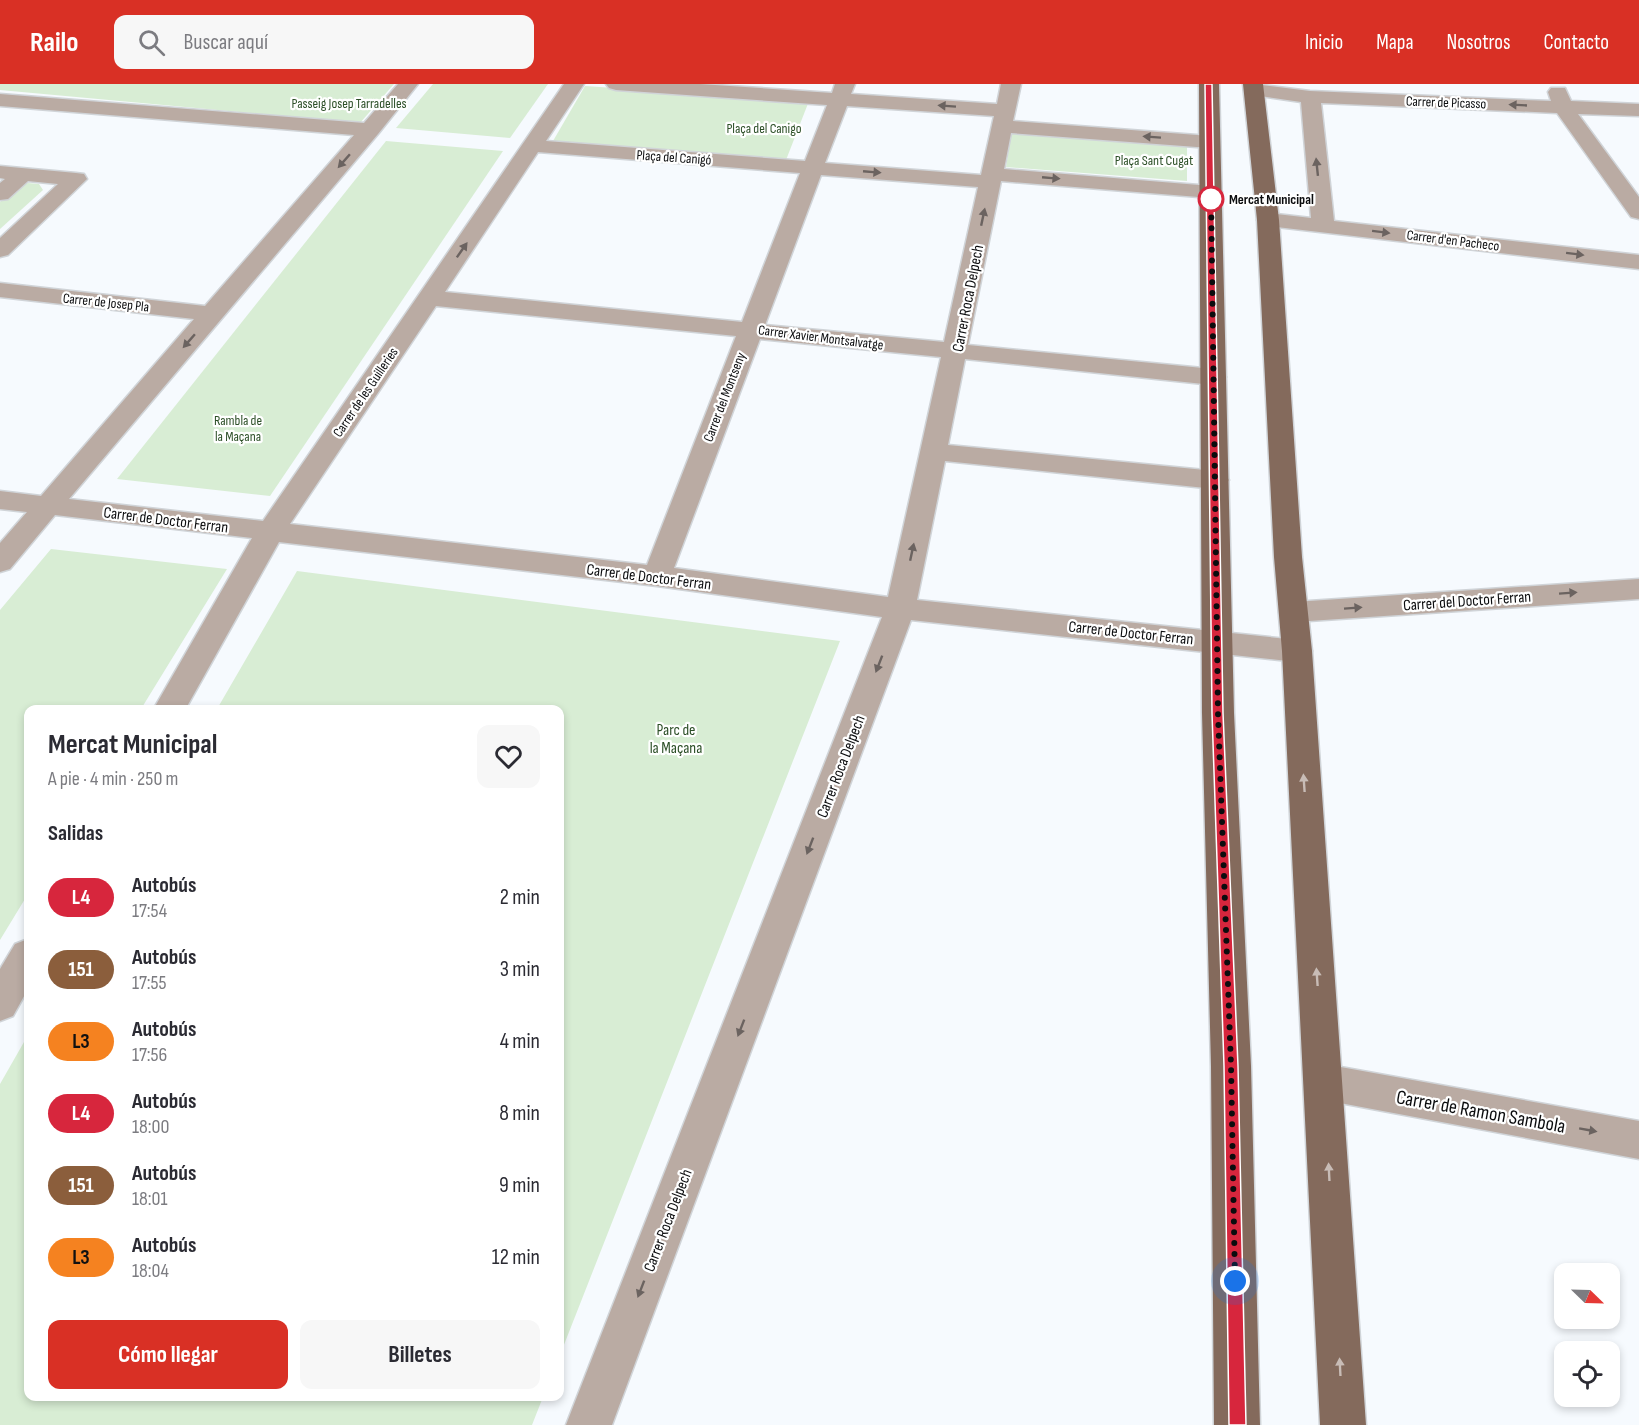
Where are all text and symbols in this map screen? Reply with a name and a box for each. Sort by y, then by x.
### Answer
search box [114,15,534,69]
text: Railo [30,26,78,59]
icon: search [135,26,168,59]
text: Buscar aquí [183,29,268,56]
text: Inicio [1305,30,1343,55]
text: Mapa [1376,30,1414,55]
text: Nosotros [1447,30,1511,55]
text: Contacto [1544,30,1609,55]
street label: Carrer de Picasso [1406,93,1487,112]
park label: Passeig Josep Tarradelles [291,95,407,112]
one-way arrow [1508,100,1527,109]
one-way arrow [938,102,957,111]
park label: Plaça del Canigo [726,120,802,137]
one-way arrow [1142,133,1161,142]
street label: Plaça del Canigó [636,146,712,169]
park label: Plaça Sant Cugat [1115,152,1193,169]
one-way arrow [337,153,350,169]
one-way arrow [1312,158,1322,177]
one-way arrow [863,167,882,177]
one-way arrow [1041,174,1060,183]
marker: Mercat Municipal [1198,186,1224,212]
place label: Mercat Municipal [1229,191,1314,208]
one-way arrow [979,207,988,226]
street label: Carrer d'en Pacheco [1406,226,1500,255]
one-way arrow [1372,227,1391,237]
one-way arrow [456,242,468,258]
street label: Carrer Roca Delpech [949,243,988,353]
one-way arrow [1565,250,1584,259]
street label: Carrer de Josep Pla [62,290,150,315]
street label: Carrer Xavier Montsalvatge [757,321,885,354]
one-way arrow [183,333,196,349]
street label: Carrer de les Guilleries [329,344,402,440]
street label: Carrer del Montseny [700,350,750,444]
park label: Rambla de la Maçana [214,412,262,445]
street label: Carrer de Doctor Ferran [102,503,229,538]
one-way arrow [908,542,917,561]
street label: Carrer de Doctor Ferran [585,560,712,595]
street label: Carrer del Doctor Ferran [1402,588,1532,615]
one-way arrow [1559,589,1578,598]
one-way arrow [1343,603,1362,613]
street label: Carrer de Doctor Ferran [1068,617,1194,649]
one-way arrow [874,655,884,673]
street label: Carrer Roca Delpech [813,713,870,821]
park label: Parc de la Maçana [650,721,702,758]
button: heart [477,725,540,788]
text: Mercat Municipal [48,728,217,761]
text: A pie · 4 min · 250 m [48,767,178,791]
one-way arrow [1299,773,1309,792]
text: Salidas [48,820,103,847]
one-way arrow [805,837,814,855]
text: Autobús [132,872,196,899]
text: 2 min [500,884,540,911]
text: L4 [72,885,90,910]
text: 17:54 [132,899,167,923]
text: Autobús [132,944,196,971]
text: 3 min [500,956,540,983]
text: 151 [68,957,94,982]
one-way arrow [1312,968,1321,987]
text: 17:55 [132,971,167,995]
text: Autobús [132,1016,196,1043]
one-way arrow [735,1019,745,1037]
text: 4 min [500,1028,540,1055]
text: L3 [72,1029,90,1054]
text: 17:56 [132,1043,167,1067]
street label: Carrer de Ramon Sambola [1394,1085,1567,1139]
text: Autobús [132,1088,196,1115]
text: 8 min [499,1100,540,1127]
text: L4 [72,1101,90,1126]
text: 18:00 [132,1115,169,1139]
one-way arrow [1578,1126,1597,1135]
text: Autobús [132,1160,196,1187]
one-way arrow [1324,1162,1333,1181]
street label: Carrer Roca Delpech [640,1167,697,1275]
text: 9 min [499,1172,540,1199]
text: 151 [68,1173,94,1198]
text: 18:01 [132,1187,167,1211]
text: Autobús [132,1232,196,1259]
text: 12 min [492,1244,540,1271]
text: L3 [72,1245,90,1270]
text: 18:04 [132,1259,169,1283]
north arrow [1554,1263,1620,1329]
map controls [1554,1263,1620,1407]
your location [1220,1266,1250,1296]
one-way arrow [636,1280,646,1298]
button: Cómo llegar [48,1320,288,1389]
button: Billetes [300,1320,540,1389]
button: locate [1554,1341,1620,1407]
one-way arrow [1335,1357,1345,1376]

